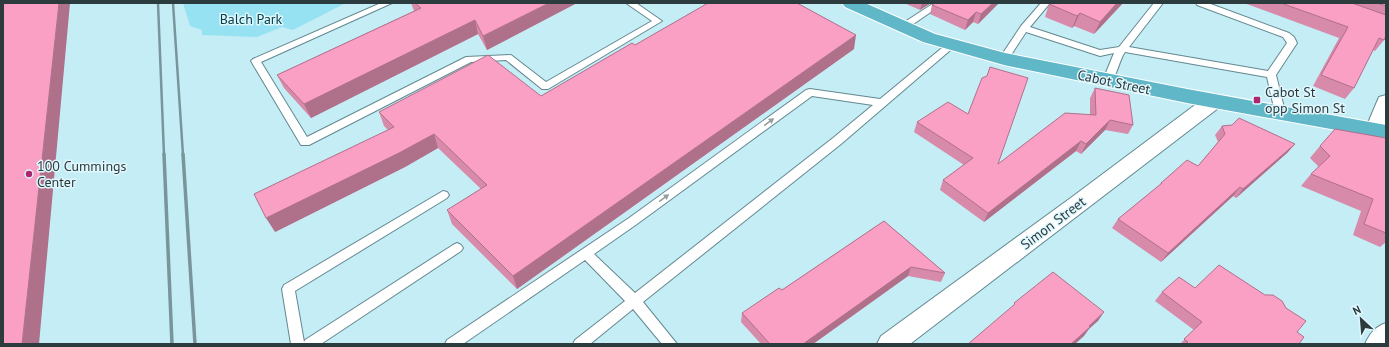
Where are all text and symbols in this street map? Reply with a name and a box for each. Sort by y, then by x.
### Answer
park label: Balch Park [220,10,283,28]
street label: Cabot Street [1076,66,1152,99]
place label: Cabot St opp Simon St [1265,83,1345,117]
marker: Cabot St opp Simon St [1252,95,1262,105]
one-way arrow [764,118,775,126]
place label: 100 Cummings Center [37,157,127,191]
marker: 100 Cummings Center [24,169,34,179]
street label: Simon Street [1017,192,1089,253]
one-way arrow [659,194,669,202]
north arrow [1341,299,1381,339]
text: N [1350,302,1363,318]

